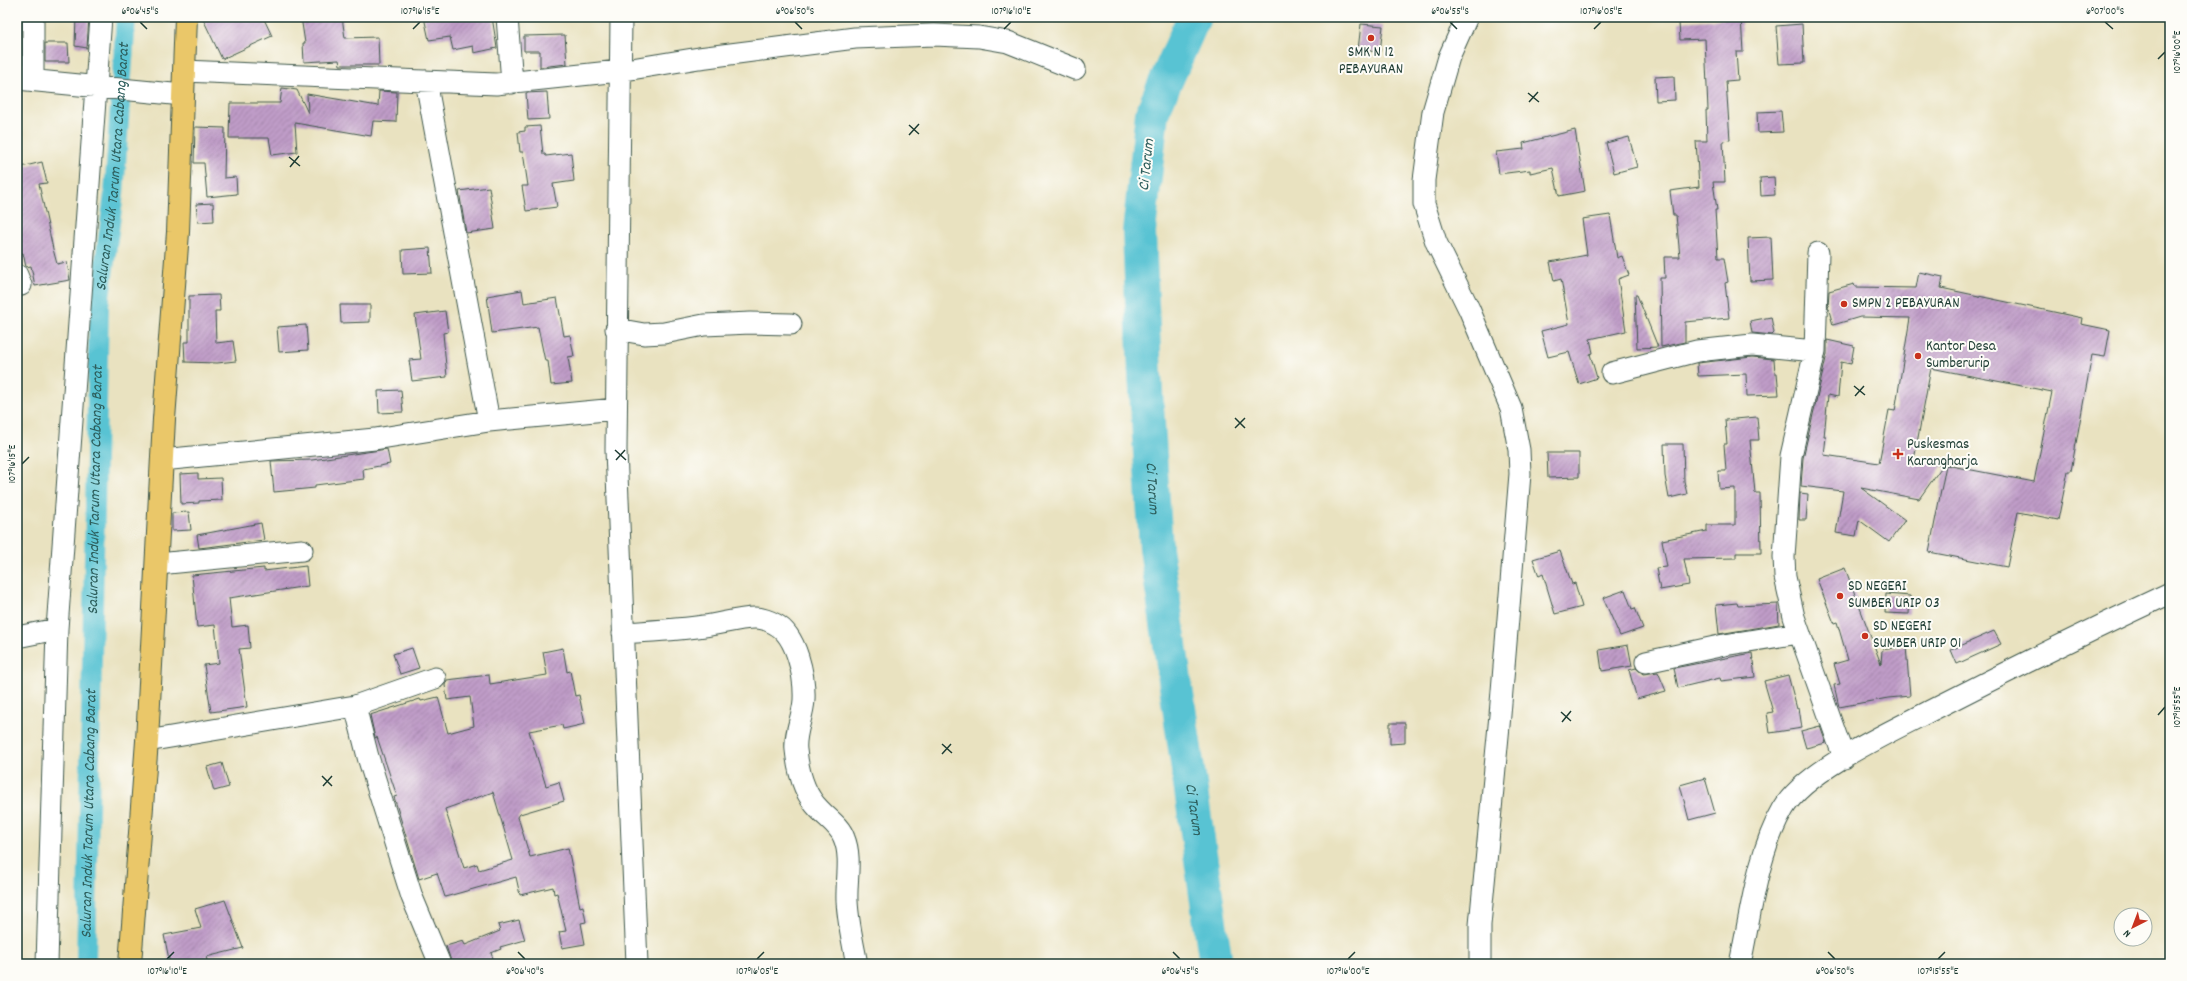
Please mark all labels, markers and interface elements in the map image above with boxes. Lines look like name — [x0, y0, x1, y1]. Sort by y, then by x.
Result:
text: 6°06'45"S — [121, 5, 159, 19]
text: 107°16'15"E — [401, 5, 440, 19]
text: 6°06'50"S — [776, 5, 814, 19]
text: 107°16'10"E — [991, 5, 1031, 19]
text: 6°06'55"S — [1431, 5, 1469, 19]
text: 107°16'05"E — [1580, 5, 1622, 19]
text: 6°07'00"S — [2086, 5, 2124, 19]
text: 107°16'00"E — [2171, 30, 2185, 73]
marker: SMK N 12 PEBAYURAN — [1366, 33, 1376, 43]
water label: Saluran Induk Tarum Utara Cabang Barat — [90, 40, 136, 292]
place label: SMK N 12 PEBAYURAN — [1339, 42, 1403, 81]
water label: Ci Tarum — [1133, 137, 1161, 192]
place label: SMPN 2 PEBAYURAN — [1852, 293, 1960, 315]
marker: SMPN 2 PEBAYURAN — [1839, 299, 1849, 309]
place label: Kantor Desa Sumberurip — [1926, 336, 1997, 375]
marker: Kantor Desa Sumberurip — [1913, 351, 1923, 361]
water label: Saluran Induk Tarum Utara Cabang Barat — [81, 363, 109, 615]
place label: Puskesmas Karangharja — [1907, 434, 1978, 473]
text: 107°16'15"E — [6, 444, 20, 483]
marker: Puskesmas Karangharja — [1892, 448, 1904, 460]
water label: Ci Tarum — [1139, 461, 1165, 516]
place label: SD NEGERI SUMBER URIP 03 — [1848, 576, 1940, 615]
marker: SD NEGERI SUMBER URIP 03 — [1835, 591, 1845, 601]
place label: SD NEGERI SUMBER URIP 01 — [1873, 616, 1961, 655]
marker: SD NEGERI SUMBER URIP 01 — [1860, 631, 1870, 641]
text: 107°15'55"E — [2171, 686, 2185, 727]
water label: Saluran Induk Tarum Utara Cabang Barat — [75, 687, 103, 939]
water label: Ci Tarum — [1179, 782, 1209, 838]
north arrow — [2113, 907, 2153, 947]
text: N — [2120, 925, 2135, 941]
text: 107°16'10"E — [147, 965, 187, 979]
text: 6°06'40"S — [506, 965, 544, 979]
text: 107°16'05"E — [736, 965, 778, 979]
text: 6°06'45"S — [1161, 965, 1199, 979]
text: 107°16'00"E — [1327, 965, 1370, 979]
text: 6°06'50"S — [1816, 965, 1854, 979]
text: 107°15'55"E — [1918, 965, 1959, 979]

